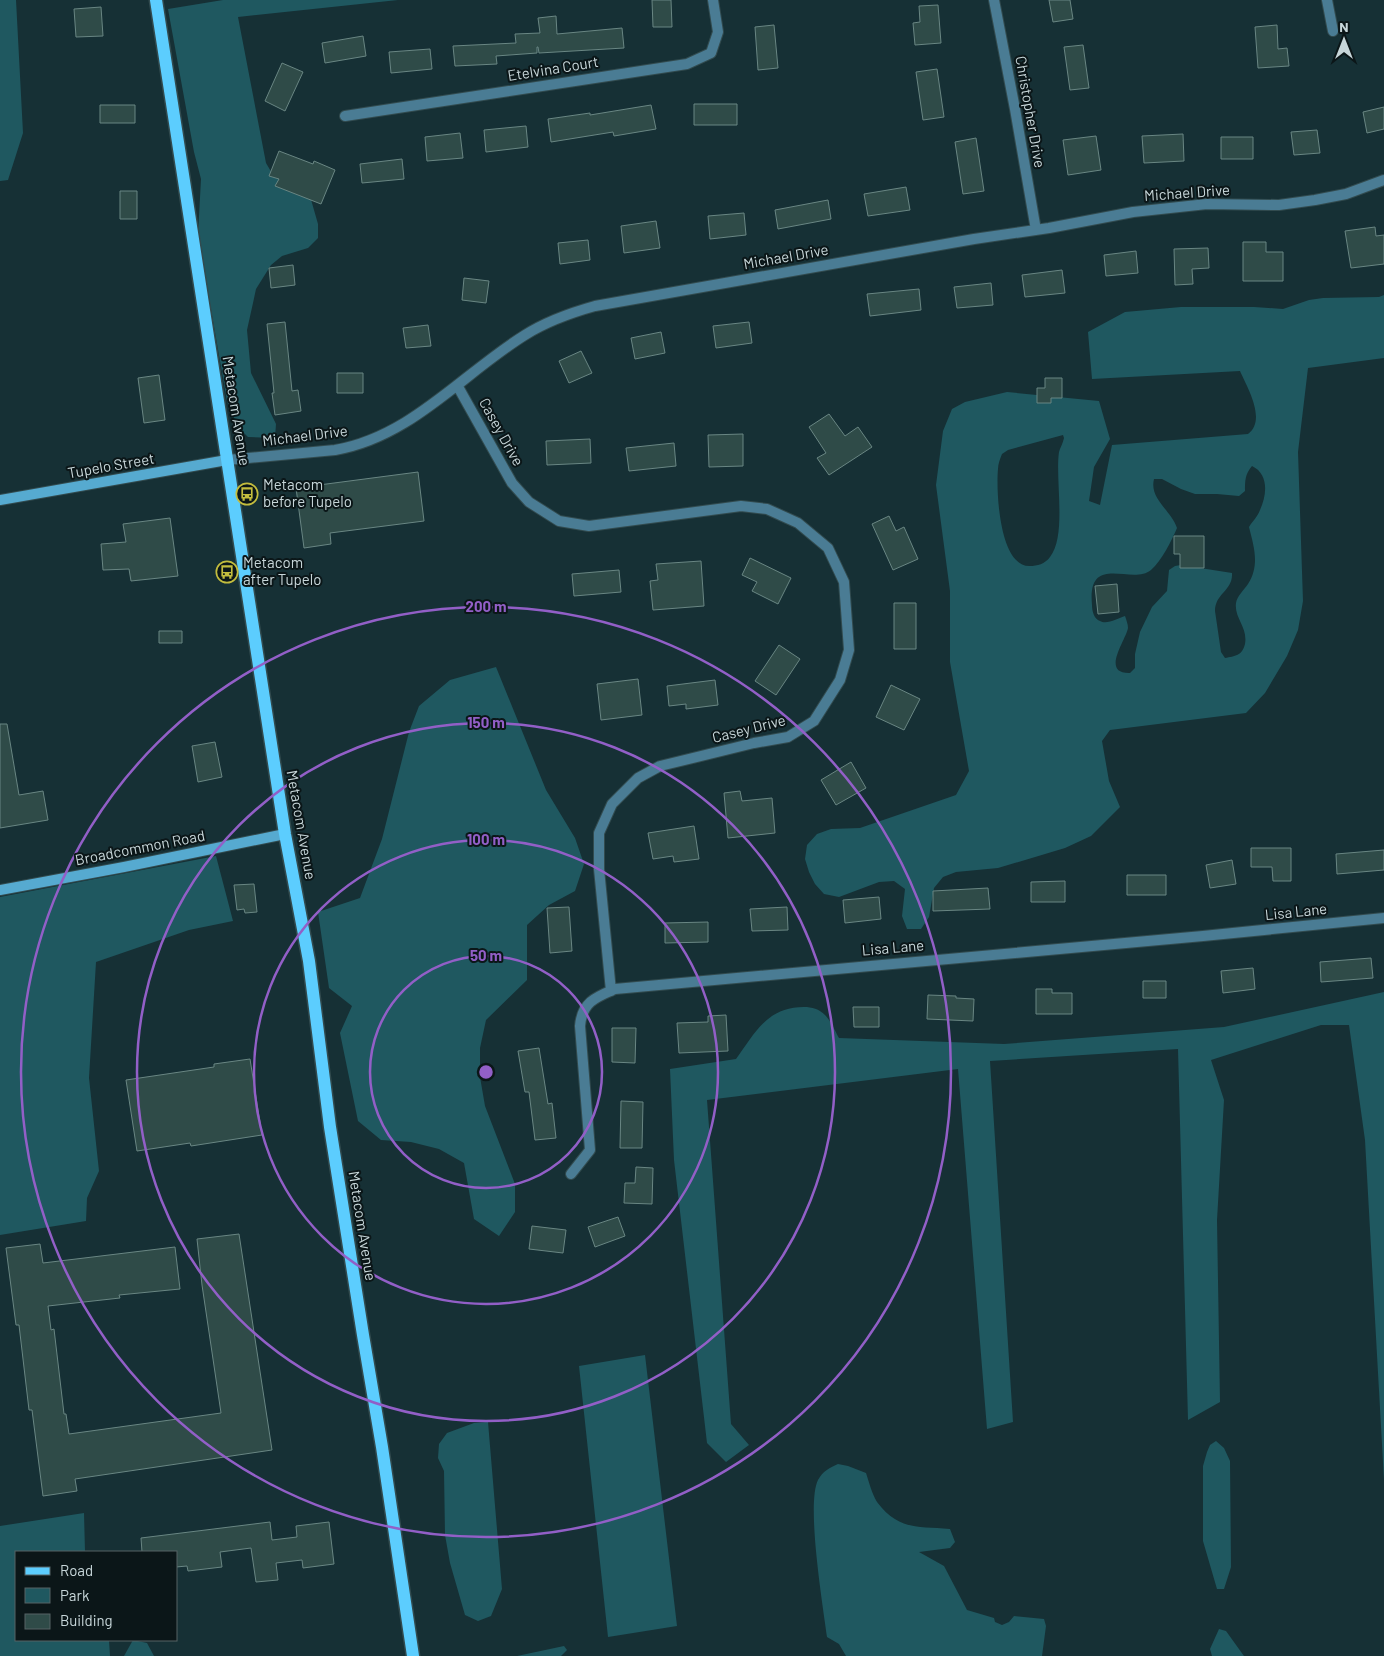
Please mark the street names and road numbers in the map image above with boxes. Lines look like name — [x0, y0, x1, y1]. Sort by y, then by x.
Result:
street label: Etelvina Court — [506, 52, 600, 84]
street label: Christopher Drive — [1012, 55, 1050, 169]
street label: Michael Drive — [1143, 180, 1230, 204]
street label: Michael Drive — [742, 240, 830, 272]
street label: Metacom Avenue — [219, 355, 255, 467]
street label: Casey Drive — [476, 394, 528, 469]
street label: Michael Drive — [261, 421, 349, 449]
street label: Tupelo Street — [66, 449, 156, 481]
street label: Casey Drive — [710, 710, 787, 746]
street label: Metacom Avenue — [284, 769, 320, 881]
street label: Broadcommon Road — [73, 826, 206, 868]
street label: Lisa Lane — [1264, 899, 1328, 923]
street label: Lisa Lane — [861, 935, 925, 959]
street label: Metacom Avenue — [345, 1170, 381, 1282]

